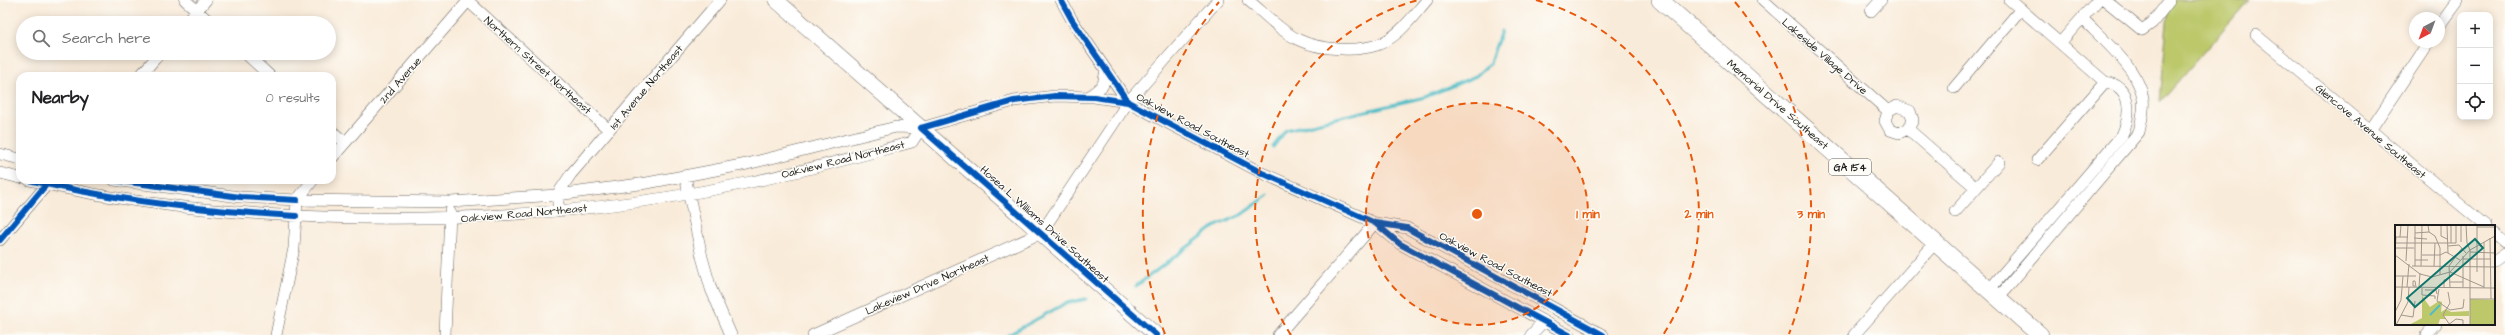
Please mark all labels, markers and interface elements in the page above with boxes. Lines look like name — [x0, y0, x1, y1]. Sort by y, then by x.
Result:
north arrow — [2409, 12, 2445, 48]
map controls — [2457, 12, 2493, 120]
button: + — [2457, 12, 2493, 48]
street label: Northern Street Northeast — [481, 13, 595, 118]
street label: Lakeside Village Drive — [1778, 15, 1871, 99]
search box — [16, 16, 336, 60]
icon: search — [30, 27, 52, 49]
text: Search here — [62, 28, 151, 49]
street label: 1st Avenue Northeast — [606, 41, 687, 133]
button: − — [2457, 48, 2493, 84]
street label: 2nd Avenue — [376, 54, 425, 107]
street label: Memorial Drive Southeast — [1724, 56, 1832, 153]
street label: Glencove Avenue Southeast — [2312, 81, 2430, 183]
button: locate — [2457, 84, 2493, 120]
text: Nearby — [32, 86, 89, 110]
text: 0 results — [265, 89, 320, 107]
street label: Oakview Road Southeast — [1134, 89, 1253, 162]
street label: Oakview Road Northeast — [780, 137, 907, 182]
road number: GA 154 — [1829, 159, 1871, 175]
street label: Hosea L Williams Drive Southeast — [977, 162, 1113, 287]
street label: Oakview Road Northeast — [460, 200, 588, 226]
text: 1 min — [1576, 206, 1600, 223]
text: 2 min — [1684, 206, 1713, 223]
text: 3 min — [1796, 206, 1825, 223]
centre of rings — [1470, 207, 1484, 221]
inset map — [2395, 225, 2495, 325]
street label: Oakview Road Southeast — [1437, 228, 1556, 301]
street label: Lakeview Drive Northeast — [863, 250, 992, 319]

